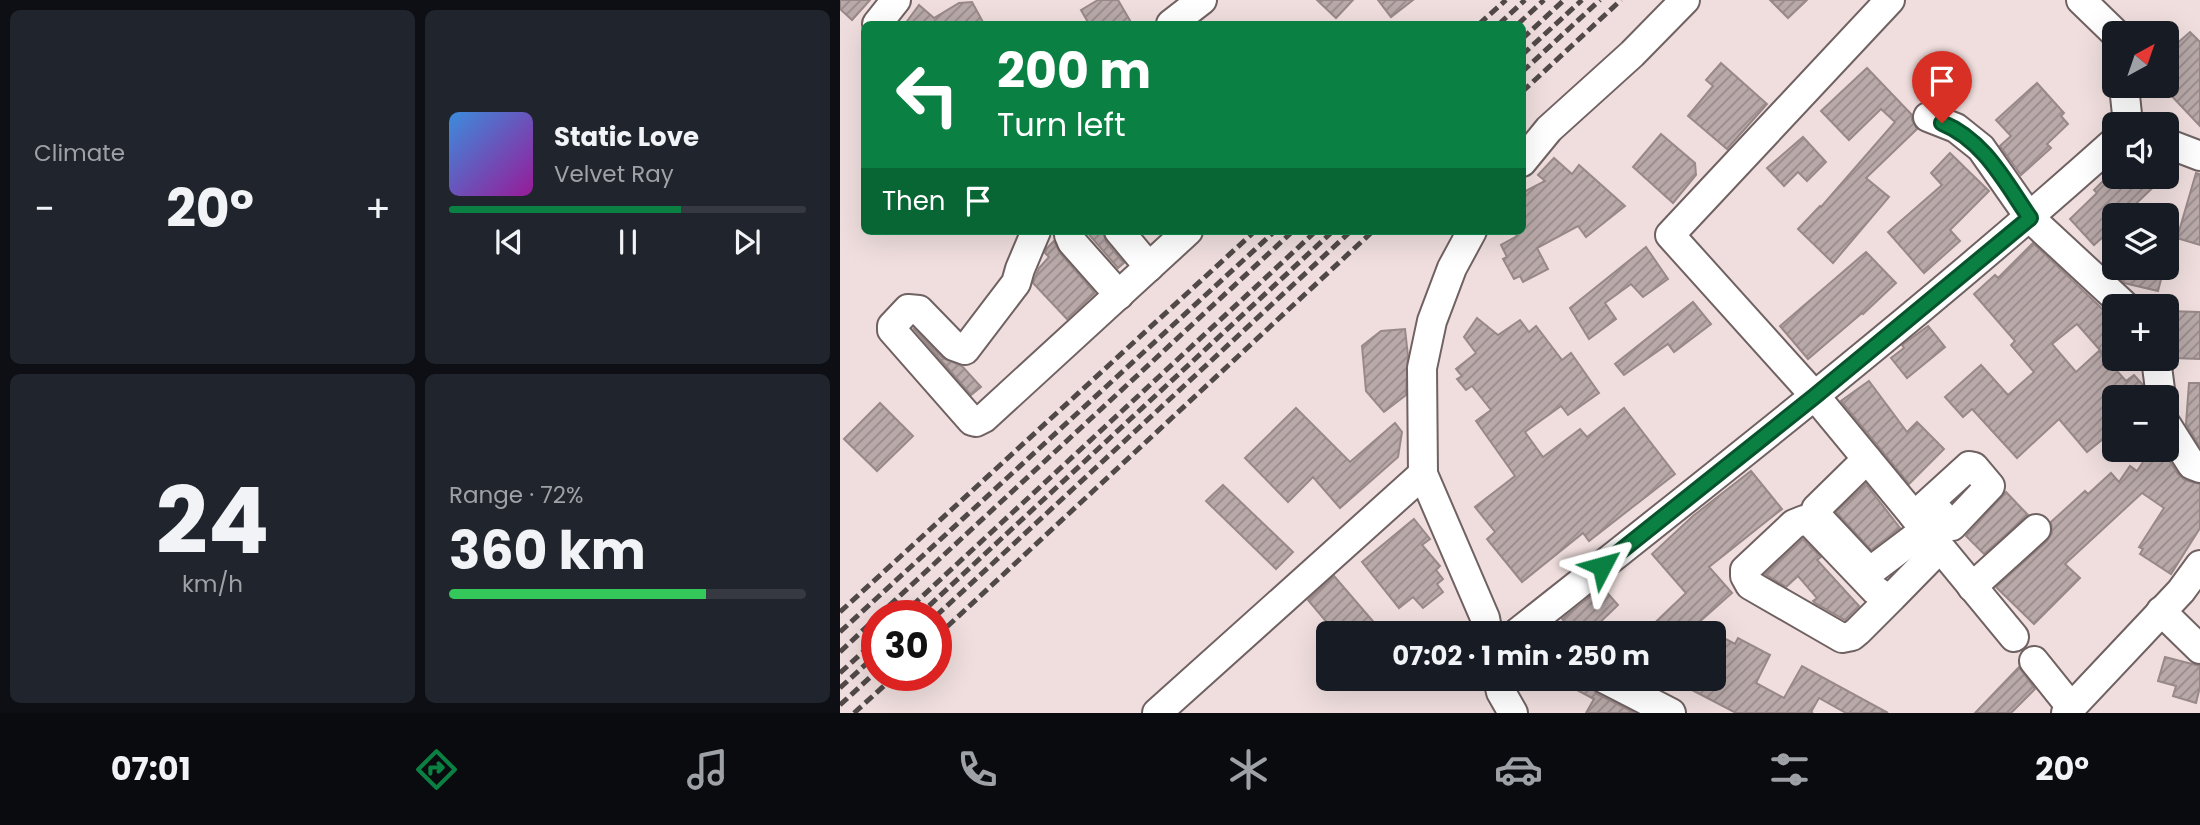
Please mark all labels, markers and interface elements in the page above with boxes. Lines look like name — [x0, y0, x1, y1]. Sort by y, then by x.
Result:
north arrow — [2102, 21, 2179, 98]
map controls — [2102, 21, 2179, 462]
text: 200 m — [997, 37, 1151, 105]
icon: left — [882, 49, 973, 140]
pin — [1912, 51, 1972, 123]
icon: arrive — [1923, 62, 1961, 100]
text: Turn left — [997, 102, 1126, 147]
button: sound — [2102, 112, 2179, 189]
text: Static Love — [554, 119, 699, 155]
text: Climate — [34, 137, 125, 169]
text: Velvet Ray — [554, 158, 674, 190]
text: 20° — [166, 172, 254, 245]
text: − — [34, 182, 55, 235]
text: + — [365, 182, 391, 235]
icon: arrive — [959, 182, 997, 220]
text: Then — [882, 183, 945, 219]
button: layers — [2102, 203, 2179, 280]
icon: previous — [490, 223, 528, 261]
icon: pause — [609, 223, 647, 261]
icon: next — [728, 223, 766, 261]
button: + — [2102, 294, 2179, 371]
button: − — [2102, 385, 2179, 462]
text: 24 — [156, 457, 269, 585]
text: Range · 72% — [449, 479, 583, 511]
text: 360 km — [449, 514, 646, 587]
position arrow — [1565, 529, 1639, 603]
text: km/h — [182, 568, 243, 600]
speed limit sign: 30 — [861, 600, 952, 691]
text: 07:02 · 1 min · 250 m — [1392, 638, 1650, 674]
icon: directions — [412, 745, 461, 794]
icon: music — [683, 745, 732, 794]
icon: phone — [953, 745, 1002, 794]
icon: climate — [1224, 745, 1273, 794]
icon: car — [1494, 745, 1543, 794]
icon: filters — [1765, 745, 1814, 794]
text: 07:01 — [111, 746, 191, 791]
text: 20° — [2035, 746, 2089, 791]

